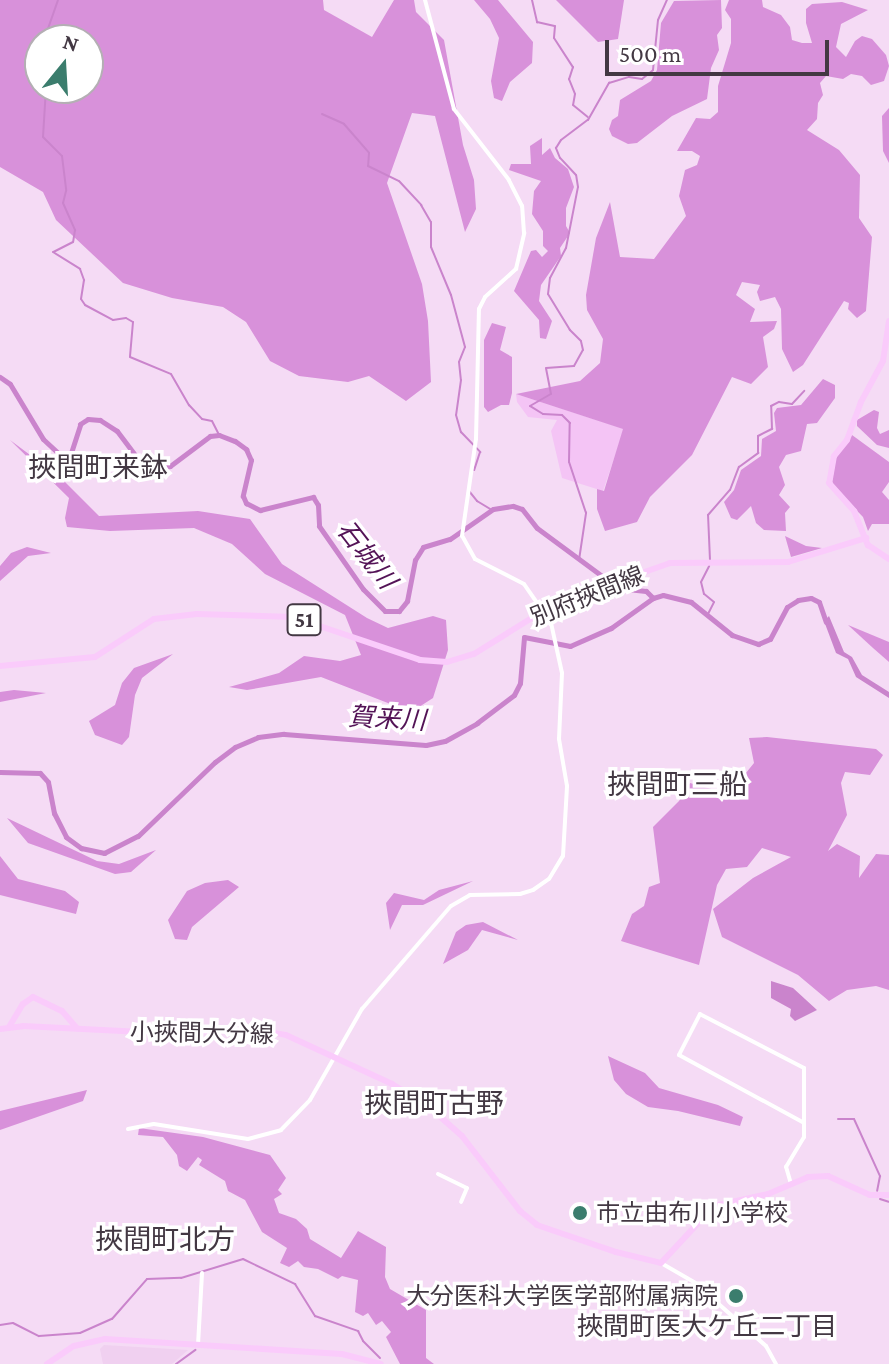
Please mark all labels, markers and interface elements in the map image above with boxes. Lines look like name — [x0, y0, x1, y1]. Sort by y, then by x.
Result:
north arrow — [24, 24, 104, 104]
scale bar — [609, 24, 833, 74]
text: N — [60, 28, 82, 57]
text: 500 m — [619, 40, 681, 67]
district label: 挾間町来鉢 — [28, 451, 168, 485]
water label: 石城川 — [330, 515, 402, 595]
street label: 別府挾間線 — [526, 560, 648, 632]
road number: 51 — [286, 602, 322, 638]
water label: 賀来川 — [347, 701, 427, 737]
district label: 挾間町三船 — [607, 768, 747, 802]
street label: 小挾間大分線 — [130, 1017, 274, 1049]
district label: 挾間町古野 — [364, 1087, 504, 1121]
place label: 市立由布川小学校 — [596, 1199, 788, 1227]
marker: 市立由布川小学校 — [571, 1204, 589, 1222]
district label: 挾間町北方 — [95, 1223, 235, 1257]
place label: 大分医科大学医学部附属病院 — [406, 1282, 718, 1310]
marker: 大分医科大学医学部附属病院 — [725, 1285, 747, 1307]
district label: 挾間町医大ケ丘二丁目 — [577, 1311, 837, 1343]

